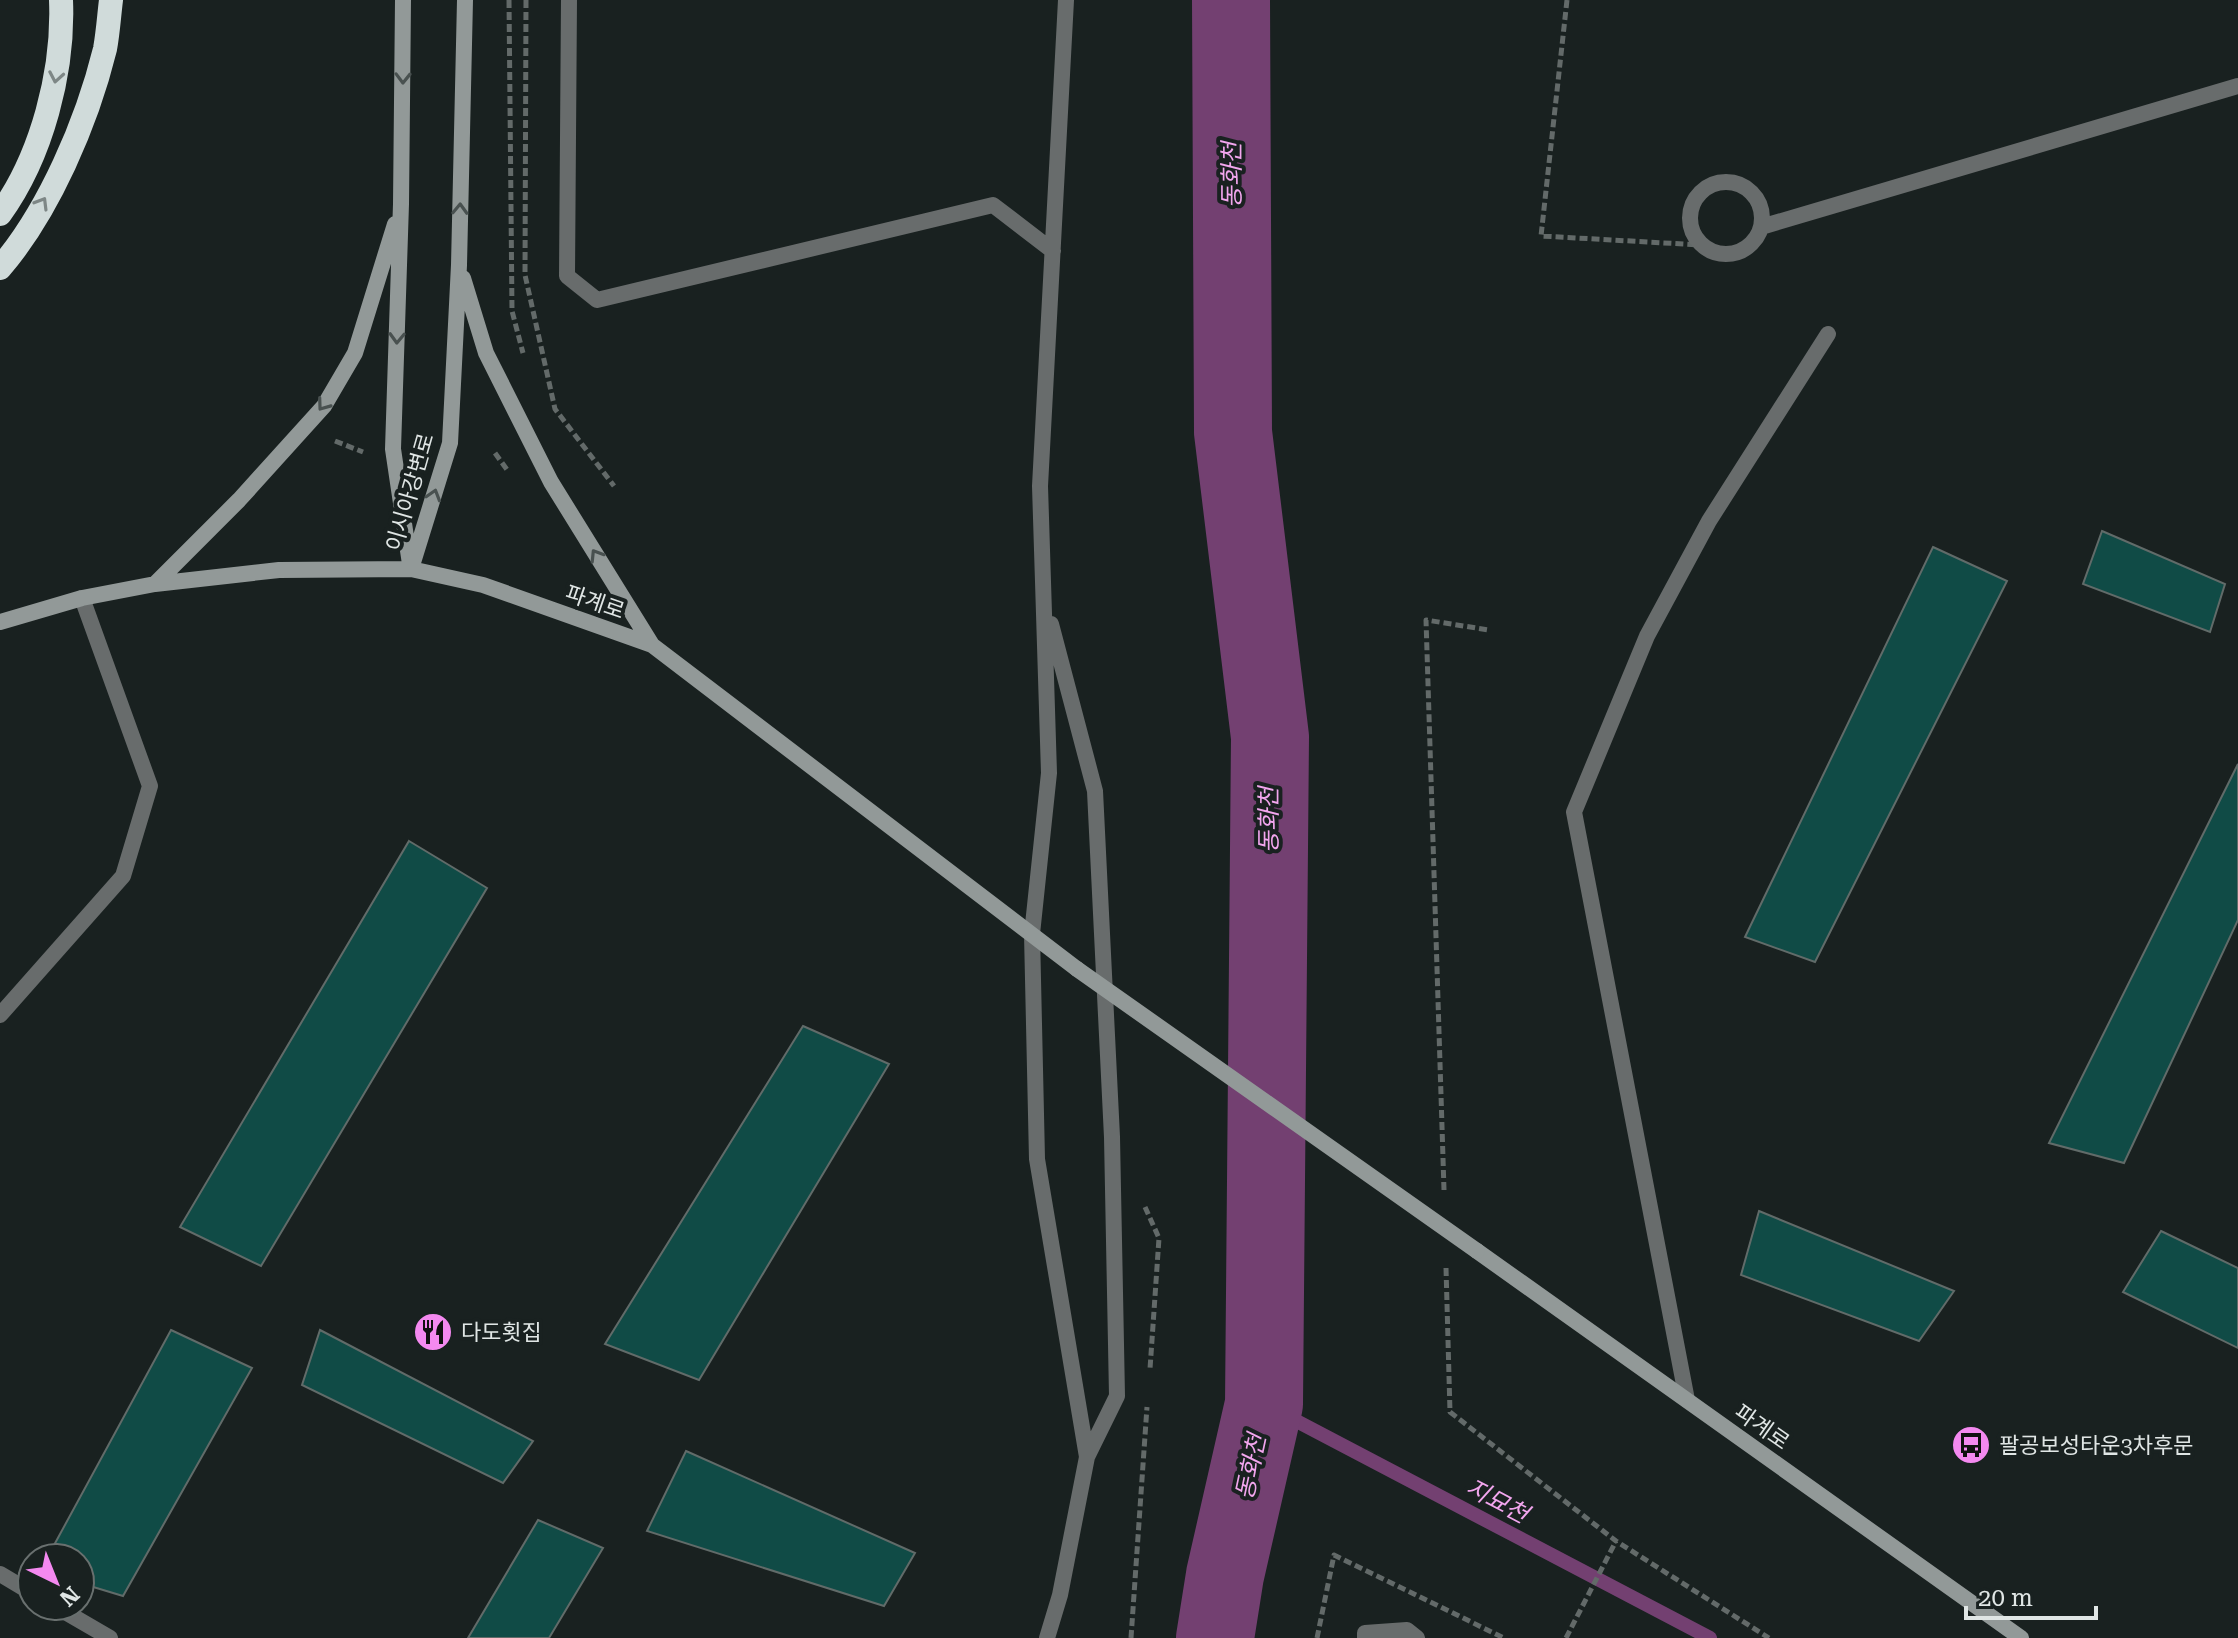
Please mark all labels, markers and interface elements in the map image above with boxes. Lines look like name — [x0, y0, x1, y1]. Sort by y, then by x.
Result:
one-way arrow — [48, 71, 65, 84]
one-way arrow — [394, 72, 411, 85]
water label: 동화천 — [1218, 139, 1246, 208]
one-way arrow — [33, 197, 48, 212]
one-way arrow — [452, 202, 469, 215]
one-way arrow — [388, 332, 405, 345]
one-way arrow — [318, 396, 333, 411]
street label: 이시아강변로 — [381, 430, 439, 554]
one-way arrow — [425, 488, 441, 502]
one-way arrow — [591, 549, 606, 563]
street label: 파계로 — [562, 580, 628, 624]
water label: 동화천 — [1255, 784, 1283, 853]
restaurant icon: 다도횟집 — [412, 1311, 454, 1353]
place label: 다도횟집 — [461, 1320, 542, 1345]
street label: 파계로 — [1730, 1399, 1794, 1455]
bus stop icon: 팔공보성타운3차후문 — [1950, 1424, 1992, 1466]
water label: 동화천 — [1230, 1429, 1272, 1502]
place label: 팔공보성타운3차후문 — [1999, 1433, 2193, 1458]
water label: 지묘천 — [1461, 1473, 1535, 1530]
north arrow — [16, 1542, 96, 1622]
scale bar — [1966, 1570, 2096, 1620]
text: N — [55, 1581, 84, 1611]
text: 20 m — [1978, 1584, 2033, 1612]

